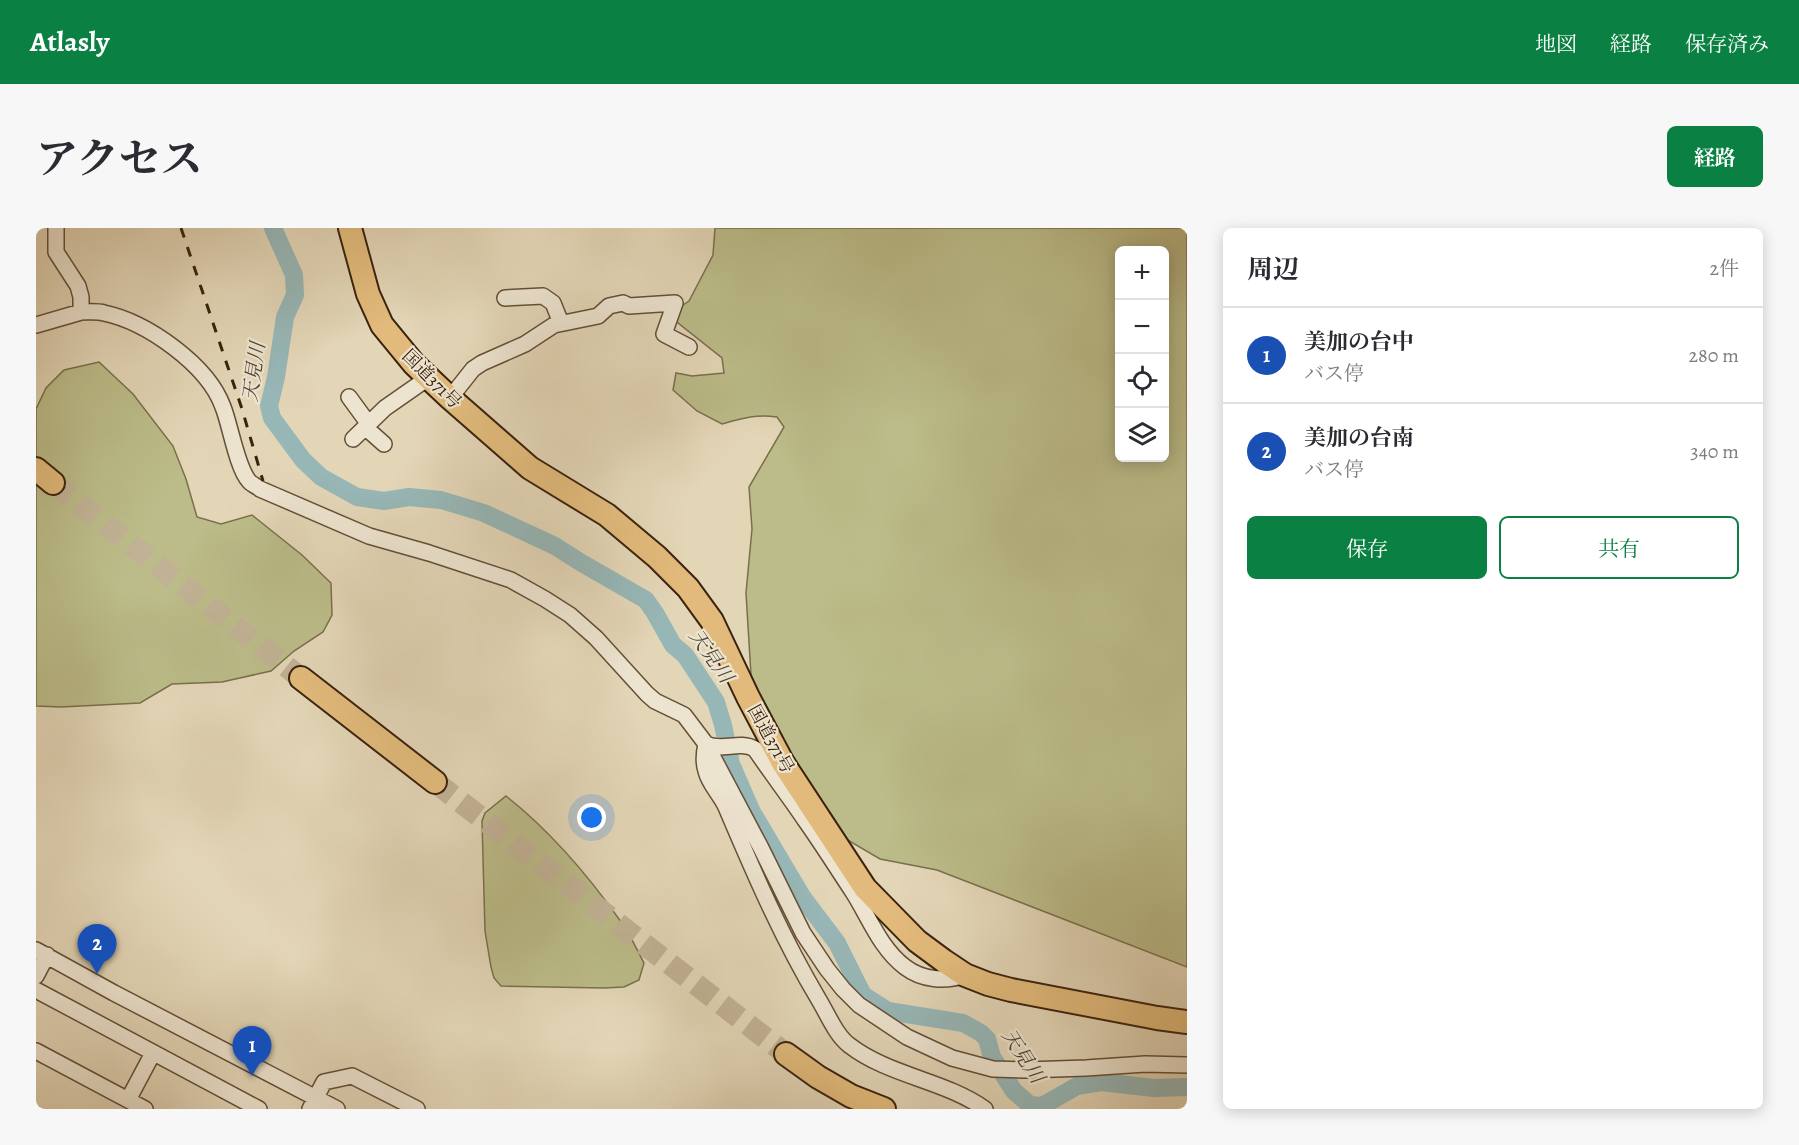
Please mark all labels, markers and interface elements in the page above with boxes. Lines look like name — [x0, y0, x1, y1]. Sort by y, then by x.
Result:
text: Atlasly — [30, 23, 109, 61]
text: 地図 — [1535, 30, 1577, 58]
text: 経路 — [1610, 30, 1652, 58]
text: 保存済み — [1685, 30, 1769, 58]
button: 経路 — [1667, 126, 1763, 187]
text: アクセス — [36, 130, 203, 187]
map controls — [1115, 246, 1169, 462]
button: + — [1115, 246, 1169, 300]
text: 周辺 — [1247, 252, 1299, 287]
text: 2件 — [1710, 255, 1739, 282]
button: − — [1115, 300, 1169, 354]
text: 美加の台中 — [1304, 327, 1414, 357]
water label: 天見川 — [236, 338, 272, 404]
text: 1 — [1263, 342, 1270, 369]
text: 280 m — [1689, 342, 1739, 369]
street label: 国道371号 — [397, 344, 467, 414]
button: locate — [1115, 354, 1169, 408]
text: バス停 — [1304, 360, 1364, 387]
button: layers — [1115, 408, 1169, 462]
text: 美加の台南 — [1304, 423, 1414, 453]
text: 2 — [1262, 438, 1271, 465]
text: 340 m — [1690, 438, 1739, 465]
text: バス停 — [1304, 456, 1364, 483]
button: 保存 — [1247, 516, 1487, 579]
button: 共有 — [1499, 516, 1739, 579]
water label: 天見川 — [683, 624, 740, 690]
street label: 国道371号 — [742, 700, 800, 778]
your location — [577, 803, 606, 832]
pin: 2 — [78, 924, 116, 974]
water label: 天見川 — [995, 1023, 1052, 1090]
pin: 1 — [232, 1026, 272, 1076]

